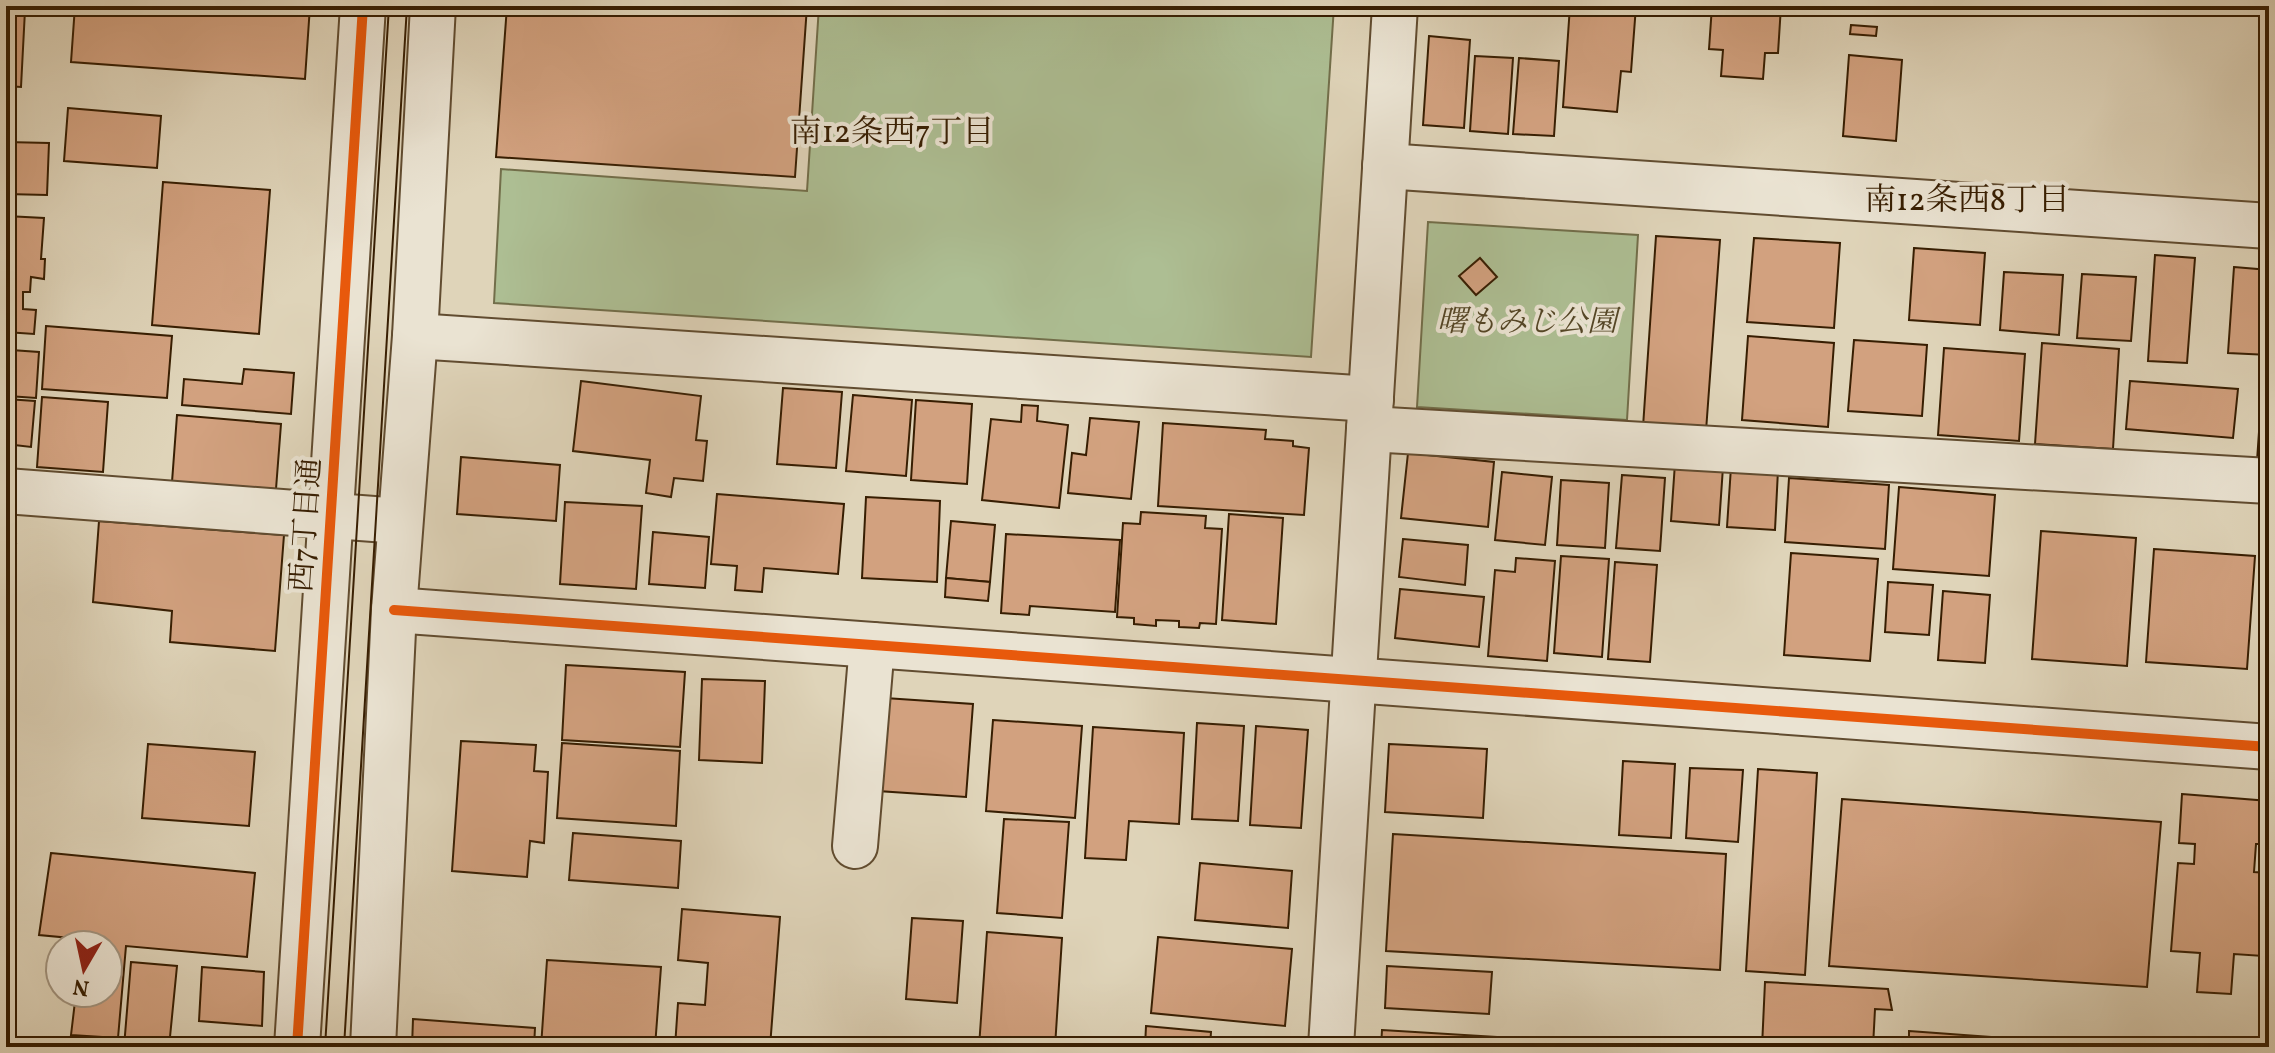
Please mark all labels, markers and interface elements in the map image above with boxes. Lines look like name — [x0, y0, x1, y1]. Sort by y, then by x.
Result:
district label: 南12条西7丁目 — [789, 112, 995, 156]
district label: 南12条西8丁目 — [1864, 180, 2070, 224]
park label: 曙もみじ公園 — [1437, 302, 1622, 344]
street label: 西7丁目通 — [281, 457, 333, 594]
north arrow — [44, 929, 124, 1009]
text: N — [71, 970, 92, 1003]

